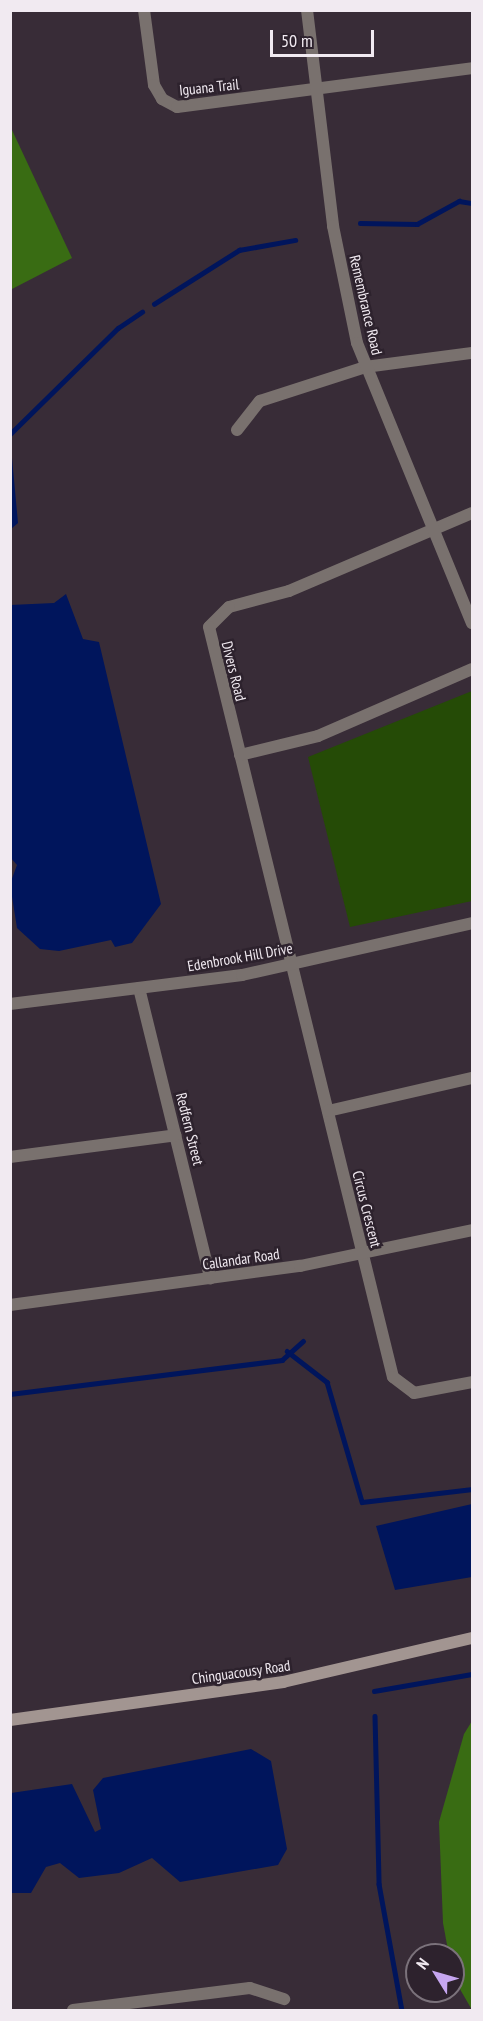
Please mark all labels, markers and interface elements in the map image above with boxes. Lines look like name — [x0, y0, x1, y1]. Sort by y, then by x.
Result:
scale bar — [273, 18, 376, 56]
text: 50 m — [281, 29, 313, 52]
street label: Iguana Trail — [178, 75, 240, 99]
street label: Remembrance Road — [346, 253, 386, 357]
street label: Divers Road — [218, 639, 250, 703]
street label: Edenbrook Hill Drive — [186, 939, 294, 975]
street label: Redfern Street — [172, 1091, 208, 1167]
street label: Circus Crescent — [349, 1169, 385, 1249]
street label: Callandar Road — [201, 1245, 281, 1273]
street label: Chinguacousy Road — [190, 1656, 292, 1688]
north arrow — [405, 1943, 465, 2003]
text: N — [412, 1954, 433, 1973]

